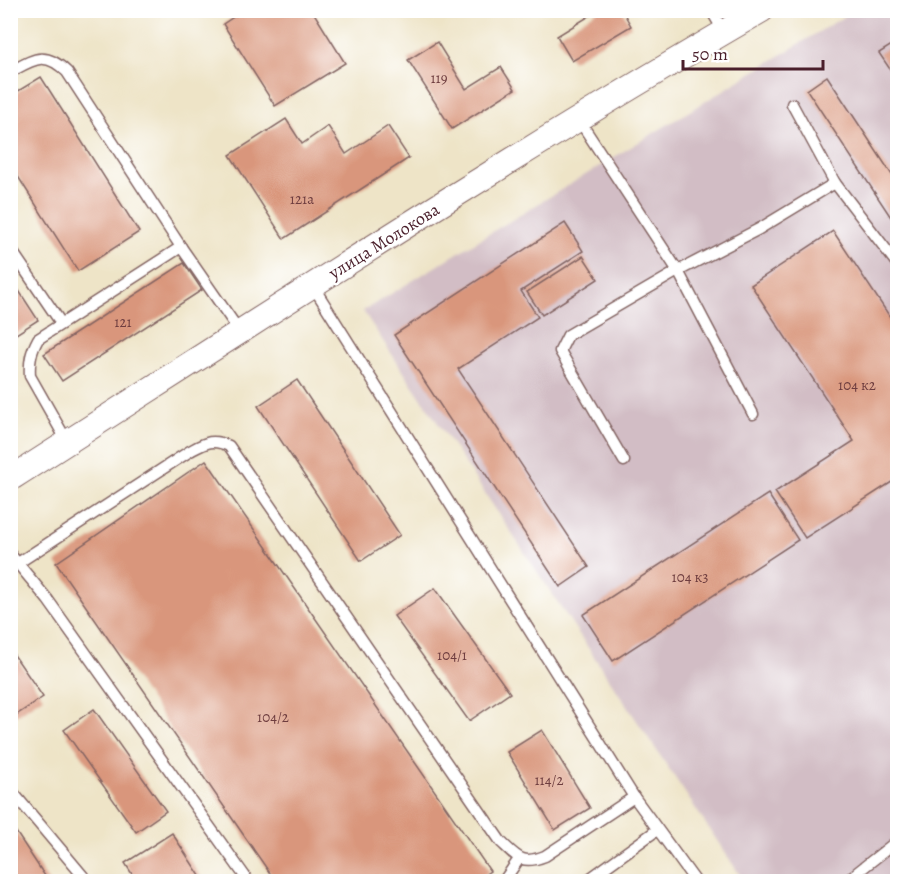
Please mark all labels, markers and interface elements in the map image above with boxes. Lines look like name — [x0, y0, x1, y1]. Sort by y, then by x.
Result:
scale bar — [683, 33, 822, 71]
text: 50 m — [692, 42, 728, 66]
house number: 119 — [430, 68, 448, 88]
house number: 121а — [290, 189, 314, 209]
street label: улица Молокова — [323, 197, 445, 285]
house number: 121 — [114, 312, 132, 332]
house number: 104 к2 — [838, 375, 876, 395]
house number: 104 к3 — [672, 567, 708, 587]
house number: 104/1 — [437, 645, 467, 665]
house number: 104/2 — [257, 707, 289, 727]
house number: 114/2 — [534, 770, 564, 790]

